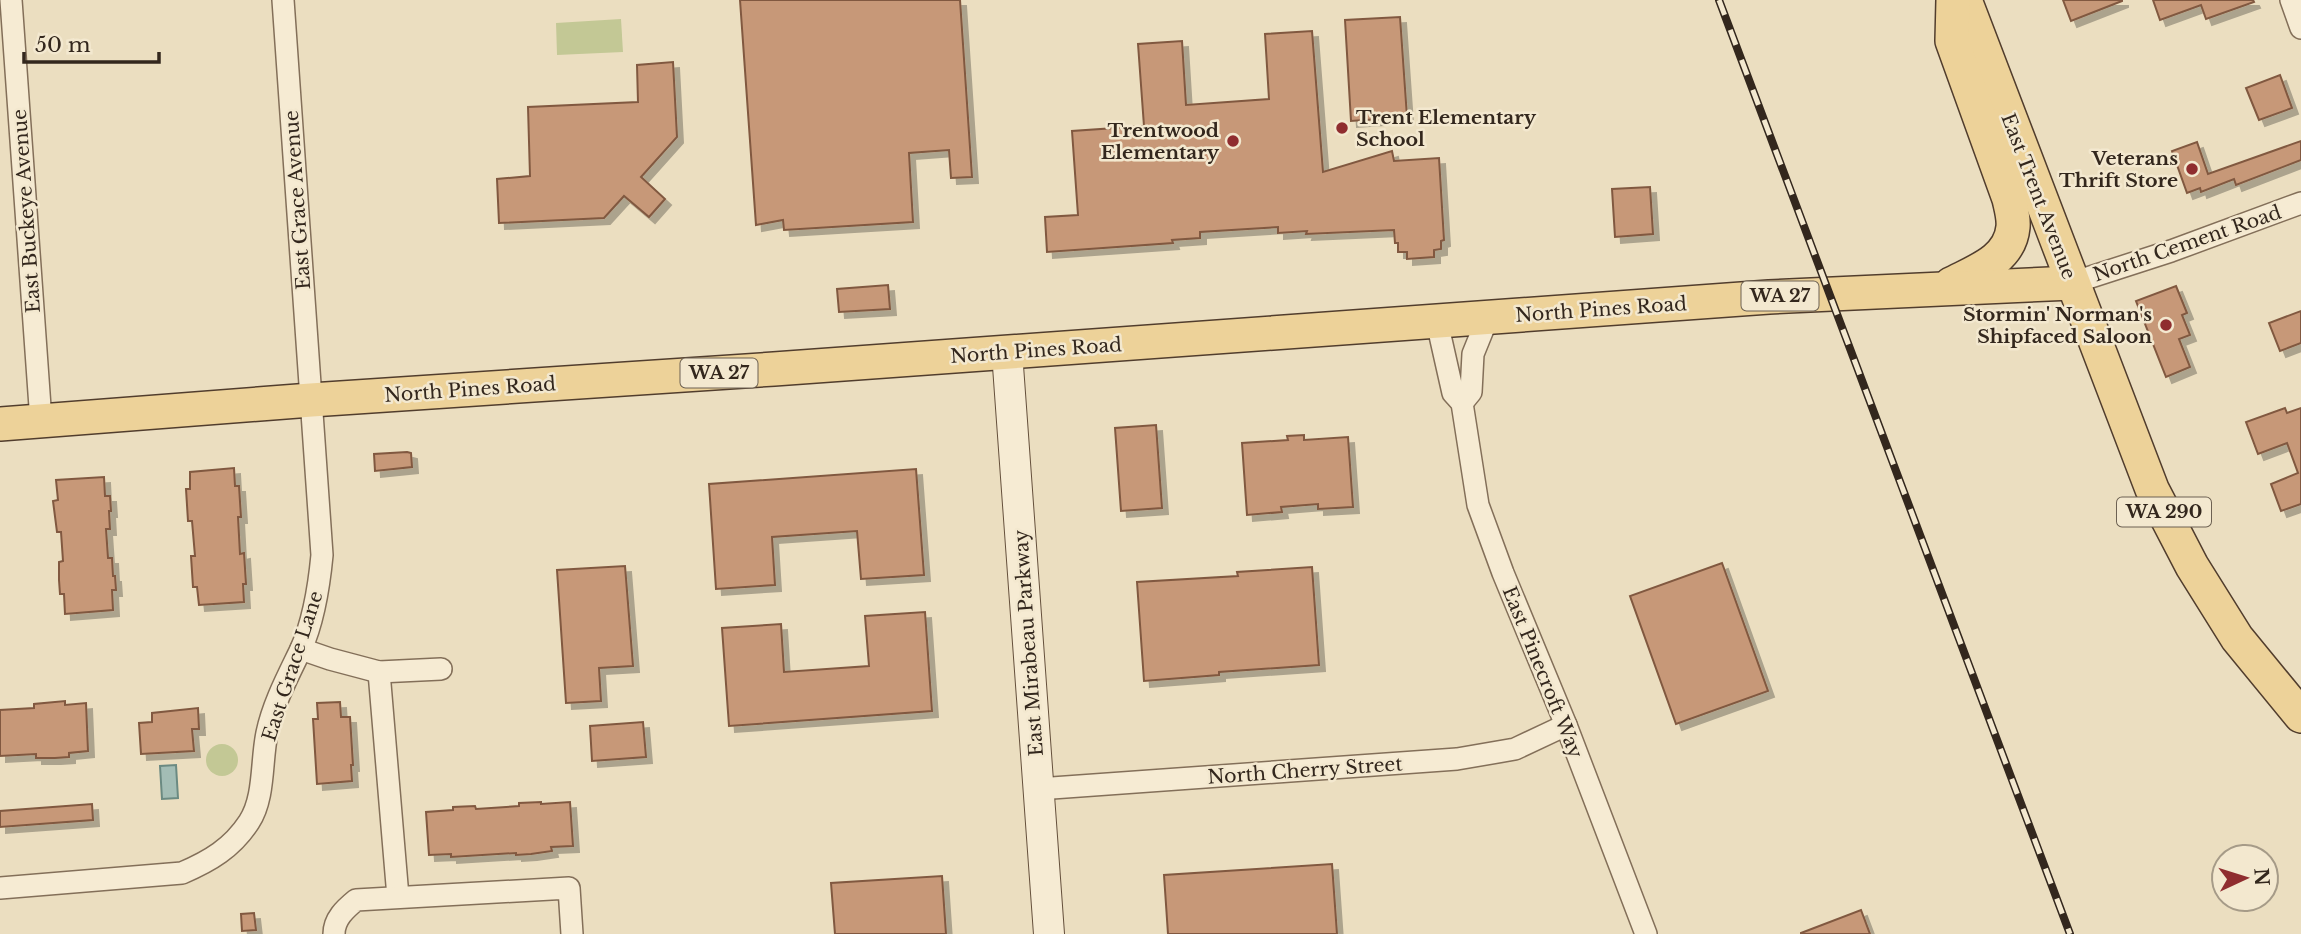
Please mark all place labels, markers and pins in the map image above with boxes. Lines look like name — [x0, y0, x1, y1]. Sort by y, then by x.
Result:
place label: Trent Elementary School — [1356, 106, 1537, 151]
place label: Trentwood Elementary — [1101, 119, 1220, 164]
marker: Trent Elementary School — [1334, 120, 1350, 136]
marker: Trentwood Elementary — [1225, 133, 1241, 149]
place label: Veterans Thrift Store — [2059, 147, 2178, 192]
marker: Veterans Thrift Store — [2184, 161, 2200, 177]
place label: Stormin' Norman's Shipfaced Saloon — [1963, 303, 2152, 348]
marker: Stormin' Norman's Shipfaced Saloon — [2158, 317, 2174, 333]

